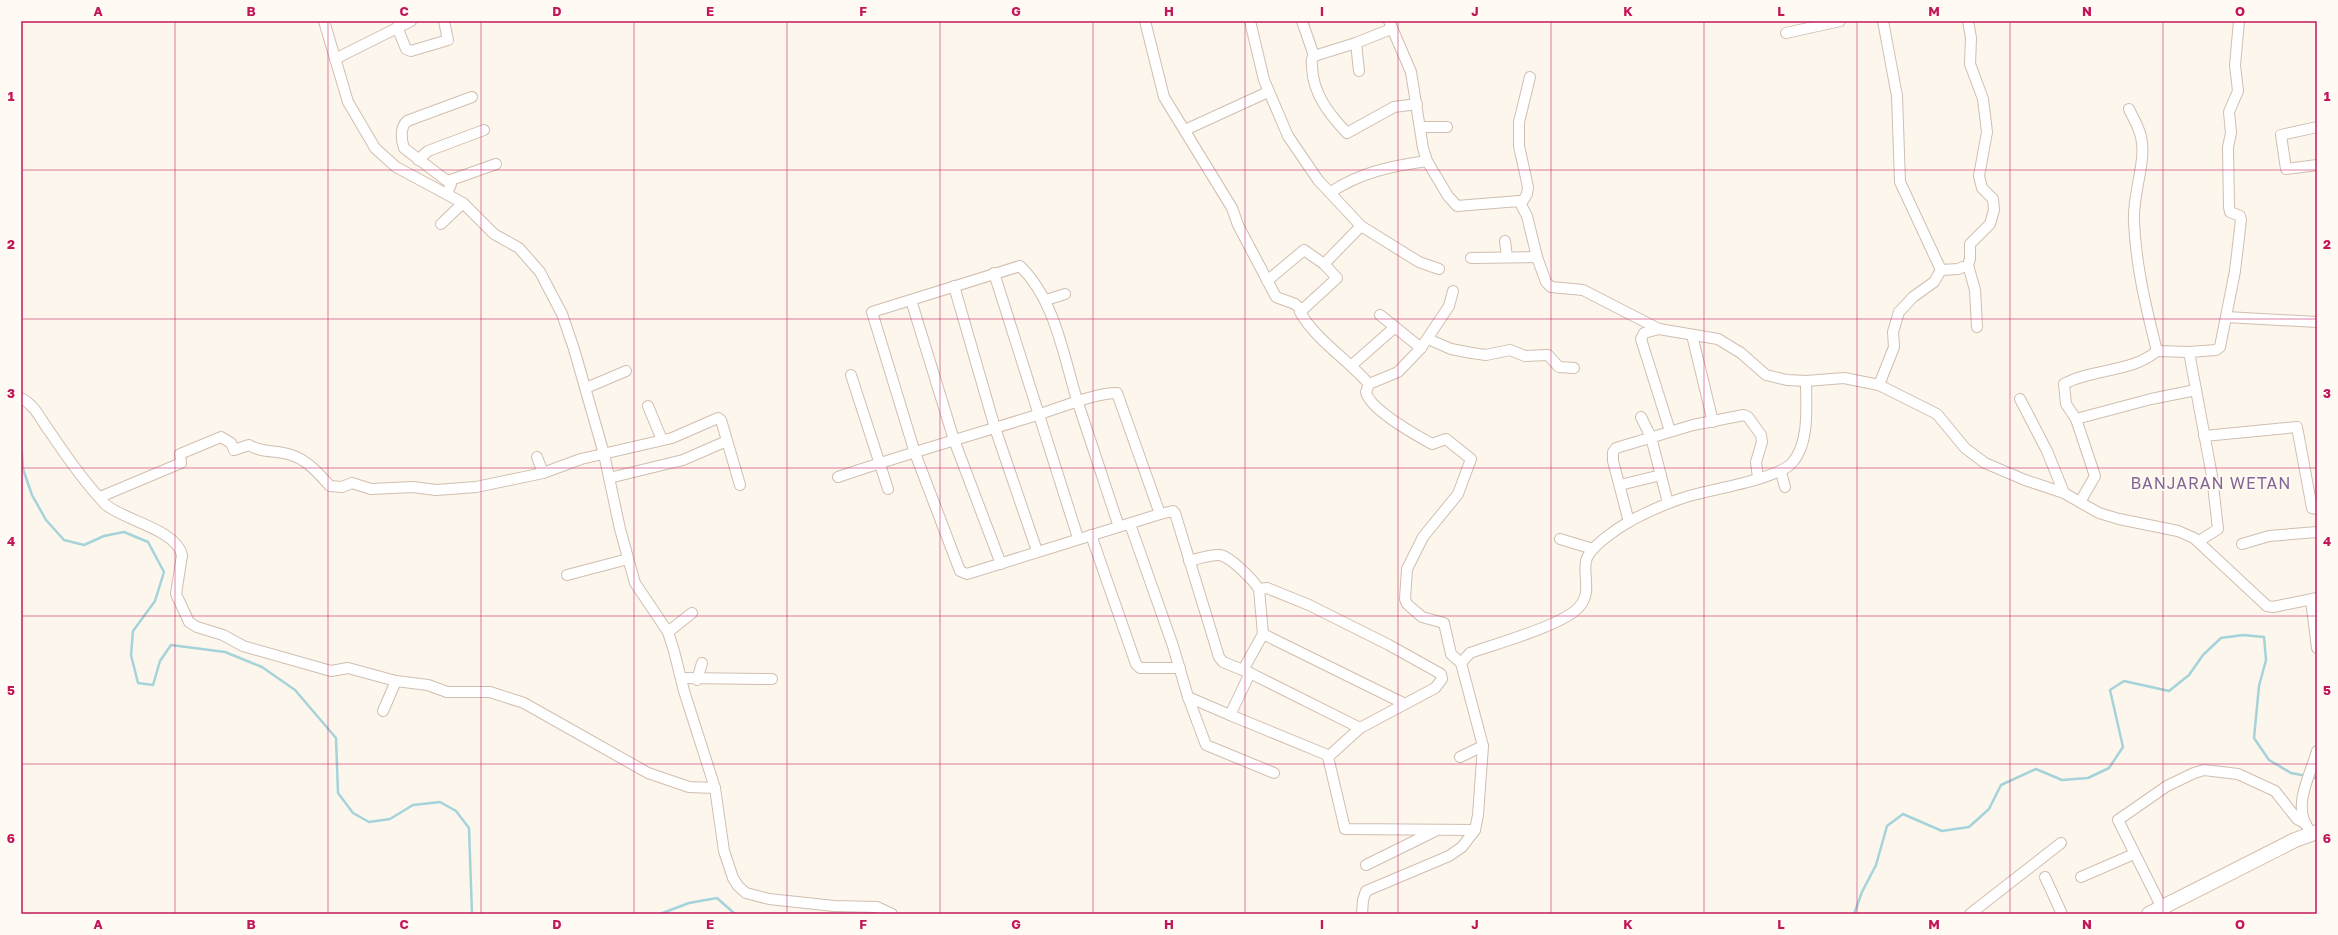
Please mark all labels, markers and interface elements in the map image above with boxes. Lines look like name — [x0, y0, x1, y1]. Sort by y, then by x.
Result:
text: A — [93, 3, 103, 19]
text: B — [246, 3, 256, 19]
text: C — [399, 3, 409, 19]
text: D — [552, 3, 562, 19]
text: E — [706, 3, 714, 19]
text: F — [859, 3, 867, 19]
text: G — [1011, 3, 1021, 19]
text: H — [1164, 3, 1174, 19]
text: I — [1320, 3, 1324, 19]
text: J — [1471, 3, 1479, 19]
text: K — [1623, 3, 1633, 19]
text: L — [1777, 3, 1785, 19]
text: M — [1928, 3, 1940, 19]
text: N — [2082, 3, 2092, 19]
text: O — [2235, 3, 2245, 19]
text: 1 — [8, 88, 15, 104]
text: 1 — [2324, 88, 2331, 104]
text: 2 — [7, 236, 15, 252]
text: 2 — [2323, 236, 2331, 252]
text: 3 — [7, 385, 15, 401]
text: 3 — [2323, 385, 2331, 401]
district label: BANJARAN WETAN — [2131, 473, 2291, 493]
text: 4 — [7, 533, 15, 549]
text: 4 — [2323, 533, 2331, 549]
text: 5 — [7, 682, 15, 698]
text: 5 — [2323, 682, 2331, 698]
text: 6 — [7, 830, 15, 846]
text: 6 — [2323, 830, 2331, 846]
text: A — [93, 916, 103, 932]
text: B — [246, 916, 256, 932]
text: C — [399, 916, 409, 932]
text: D — [552, 916, 562, 932]
text: E — [706, 916, 714, 932]
text: F — [859, 916, 867, 932]
text: G — [1011, 916, 1021, 932]
text: H — [1164, 916, 1174, 932]
text: I — [1320, 916, 1324, 932]
text: J — [1471, 916, 1479, 932]
text: K — [1623, 916, 1633, 932]
text: L — [1777, 916, 1785, 932]
text: M — [1928, 916, 1940, 932]
text: N — [2082, 916, 2092, 932]
text: O — [2235, 916, 2245, 932]

